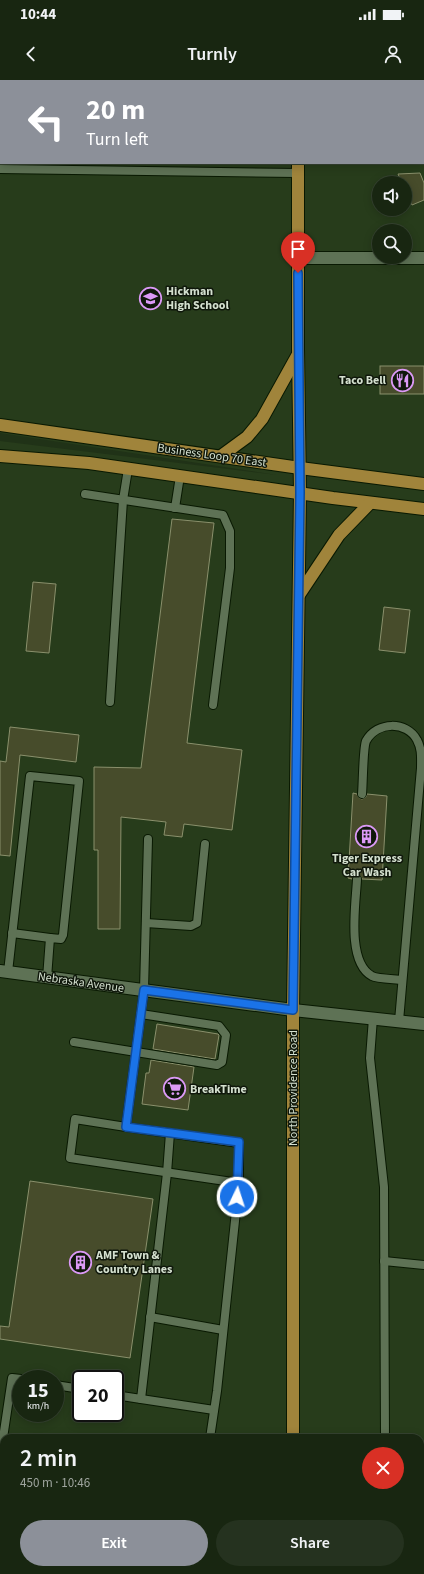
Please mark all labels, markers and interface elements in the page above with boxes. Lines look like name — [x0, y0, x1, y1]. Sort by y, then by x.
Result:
text: 10:44 — [20, 4, 56, 25]
text: Turnly — [187, 42, 237, 67]
icon: back — [20, 43, 42, 65]
icon: person — [382, 43, 404, 65]
text: 20 m — [86, 90, 145, 130]
icon: left — [20, 96, 72, 148]
text: Turn left — [86, 127, 148, 152]
map controls — [372, 176, 412, 264]
button: sound — [372, 176, 412, 216]
button: search — [372, 224, 412, 264]
pin — [281, 232, 315, 273]
icon: arrive — [287, 238, 309, 260]
place label: Hickman High School — [166, 283, 230, 314]
school or university icon: Hickman High School — [137, 285, 163, 311]
restaurant icon: Taco Bell — [389, 367, 415, 393]
place label: Taco Bell — [339, 372, 387, 389]
street label: Business Loop 70 East — [156, 439, 268, 472]
building icon: Tiger Express Car Wash — [354, 824, 380, 850]
place label: Tiger Express Car Wash — [332, 850, 402, 881]
street label: Nebraska Avenue — [37, 968, 125, 997]
street label: North Providence Road — [285, 1030, 302, 1146]
supermarket icon: BreakTime — [161, 1076, 187, 1102]
place label: BreakTime — [190, 1081, 247, 1098]
position arrow — [216, 1176, 258, 1218]
place label: AMF Town & Country Lanes — [95, 1247, 172, 1278]
building icon: AMF Town & Country Lanes — [68, 1249, 94, 1275]
speed limit sign: 20 — [72, 1370, 124, 1422]
text: 15 — [27, 1377, 49, 1405]
text: km/h — [27, 1399, 49, 1413]
text: 2 min — [20, 1441, 77, 1476]
button: close — [362, 1447, 404, 1489]
text: 450 m · 10:46 — [20, 1474, 90, 1492]
button: Exit — [20, 1520, 208, 1566]
button: Share — [216, 1520, 404, 1566]

